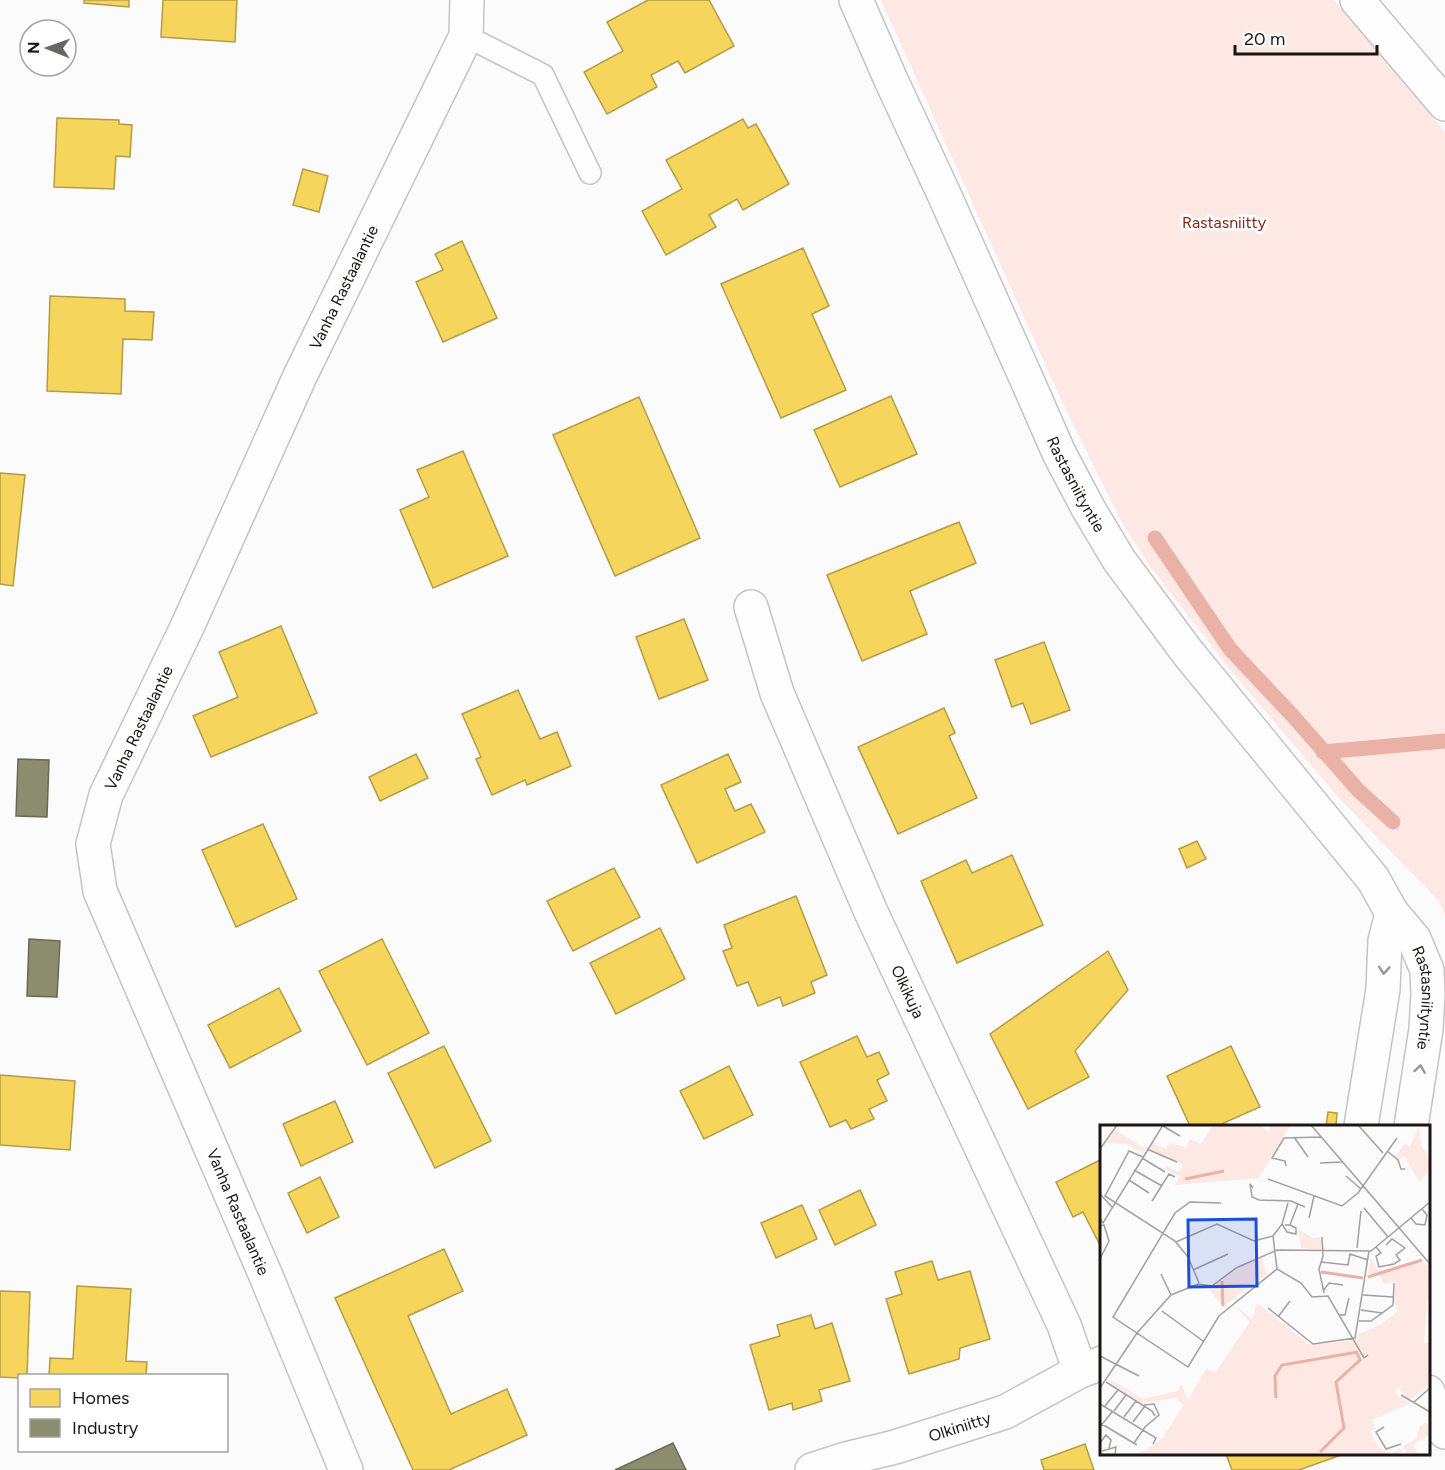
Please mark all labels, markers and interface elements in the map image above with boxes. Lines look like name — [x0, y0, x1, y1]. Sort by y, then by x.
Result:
north arrow — [18, 18, 78, 78]
scale bar — [1235, 18, 1378, 56]
text: 20 m — [1244, 28, 1285, 50]
text: N — [24, 41, 43, 54]
park label: Rastasniitty — [1182, 213, 1267, 232]
street label: Vanha Rastaalantie — [305, 222, 382, 352]
street label: Rastasniityntie — [1043, 433, 1110, 536]
street label: Vanha Rastaalantie — [100, 662, 177, 793]
street label: Rastasniityntie — [1408, 943, 1438, 1052]
street label: Olkikuja — [888, 962, 929, 1021]
one-way arrow — [1378, 966, 1391, 975]
one-way arrow — [1413, 1064, 1425, 1073]
inset map — [1100, 1125, 1430, 1455]
street label: Vanha Rastaalantie — [203, 1146, 273, 1278]
legend — [18, 1374, 228, 1452]
text: Homes — [72, 1387, 130, 1409]
street label: Olkiniitty — [926, 1407, 994, 1445]
text: Industry — [72, 1417, 139, 1439]

